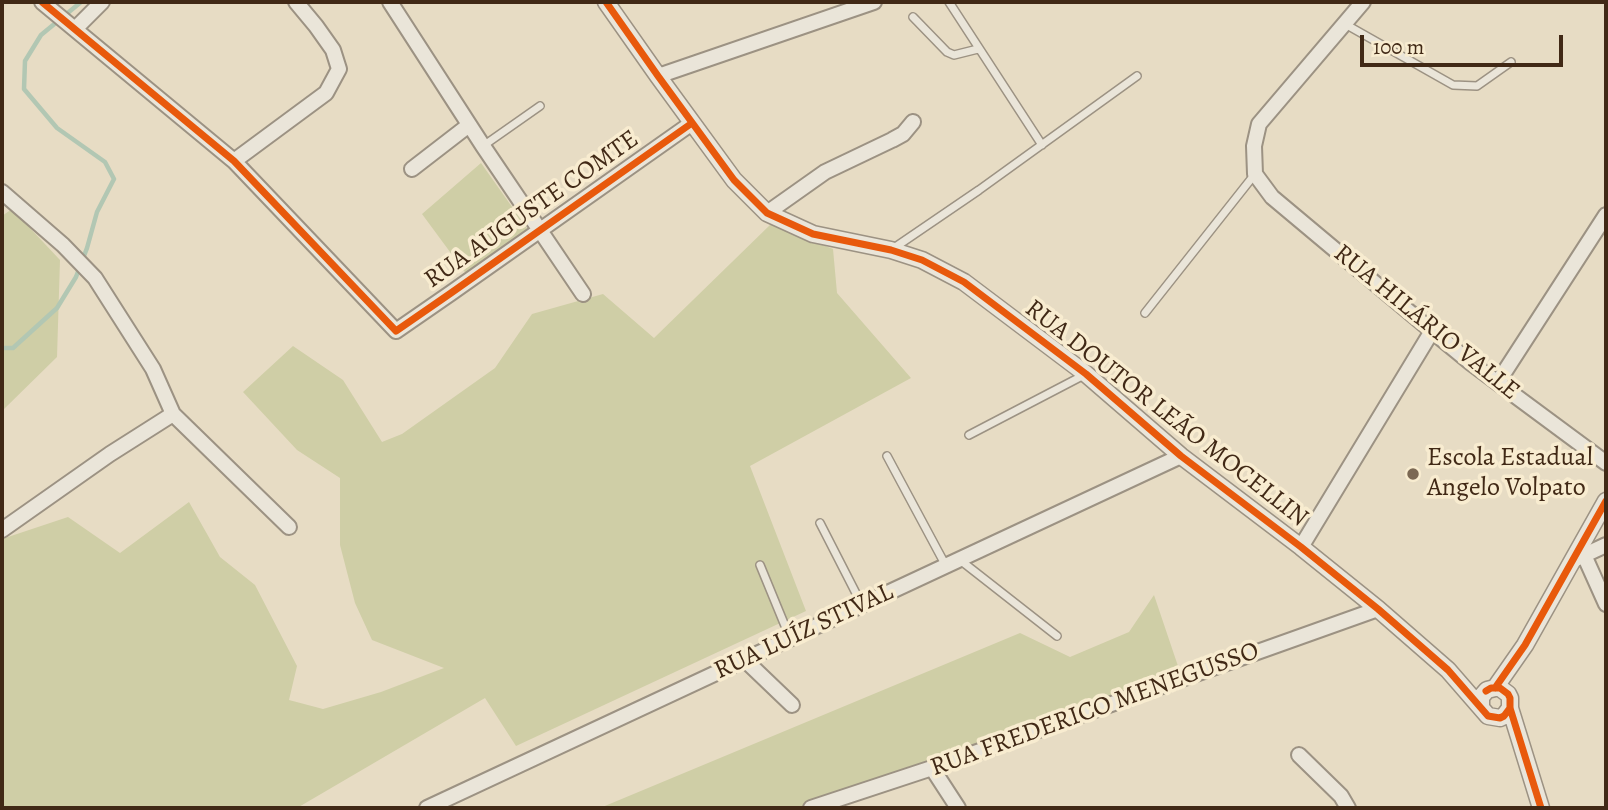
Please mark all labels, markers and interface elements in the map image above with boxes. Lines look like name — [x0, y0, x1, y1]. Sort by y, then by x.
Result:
scale bar — [1363, 21, 1566, 65]
text: 100 m — [1373, 33, 1424, 61]
street label: RUA AUGUSTE COMTE — [419, 124, 645, 296]
street label: RUA HILÁRIO VALLE — [1327, 238, 1525, 408]
street label: RUA DOUTOR LEÃO MOCELLIN — [1018, 294, 1314, 534]
place label: Escola Estadual Angelo Volpato — [1427, 443, 1593, 504]
marker: Escola Estadual Angelo Volpato — [1405, 466, 1421, 482]
street label: RUA LUÍZ STIVAL — [710, 577, 898, 687]
street label: RUA FREDERICO MENEGUSSO — [927, 636, 1263, 784]

